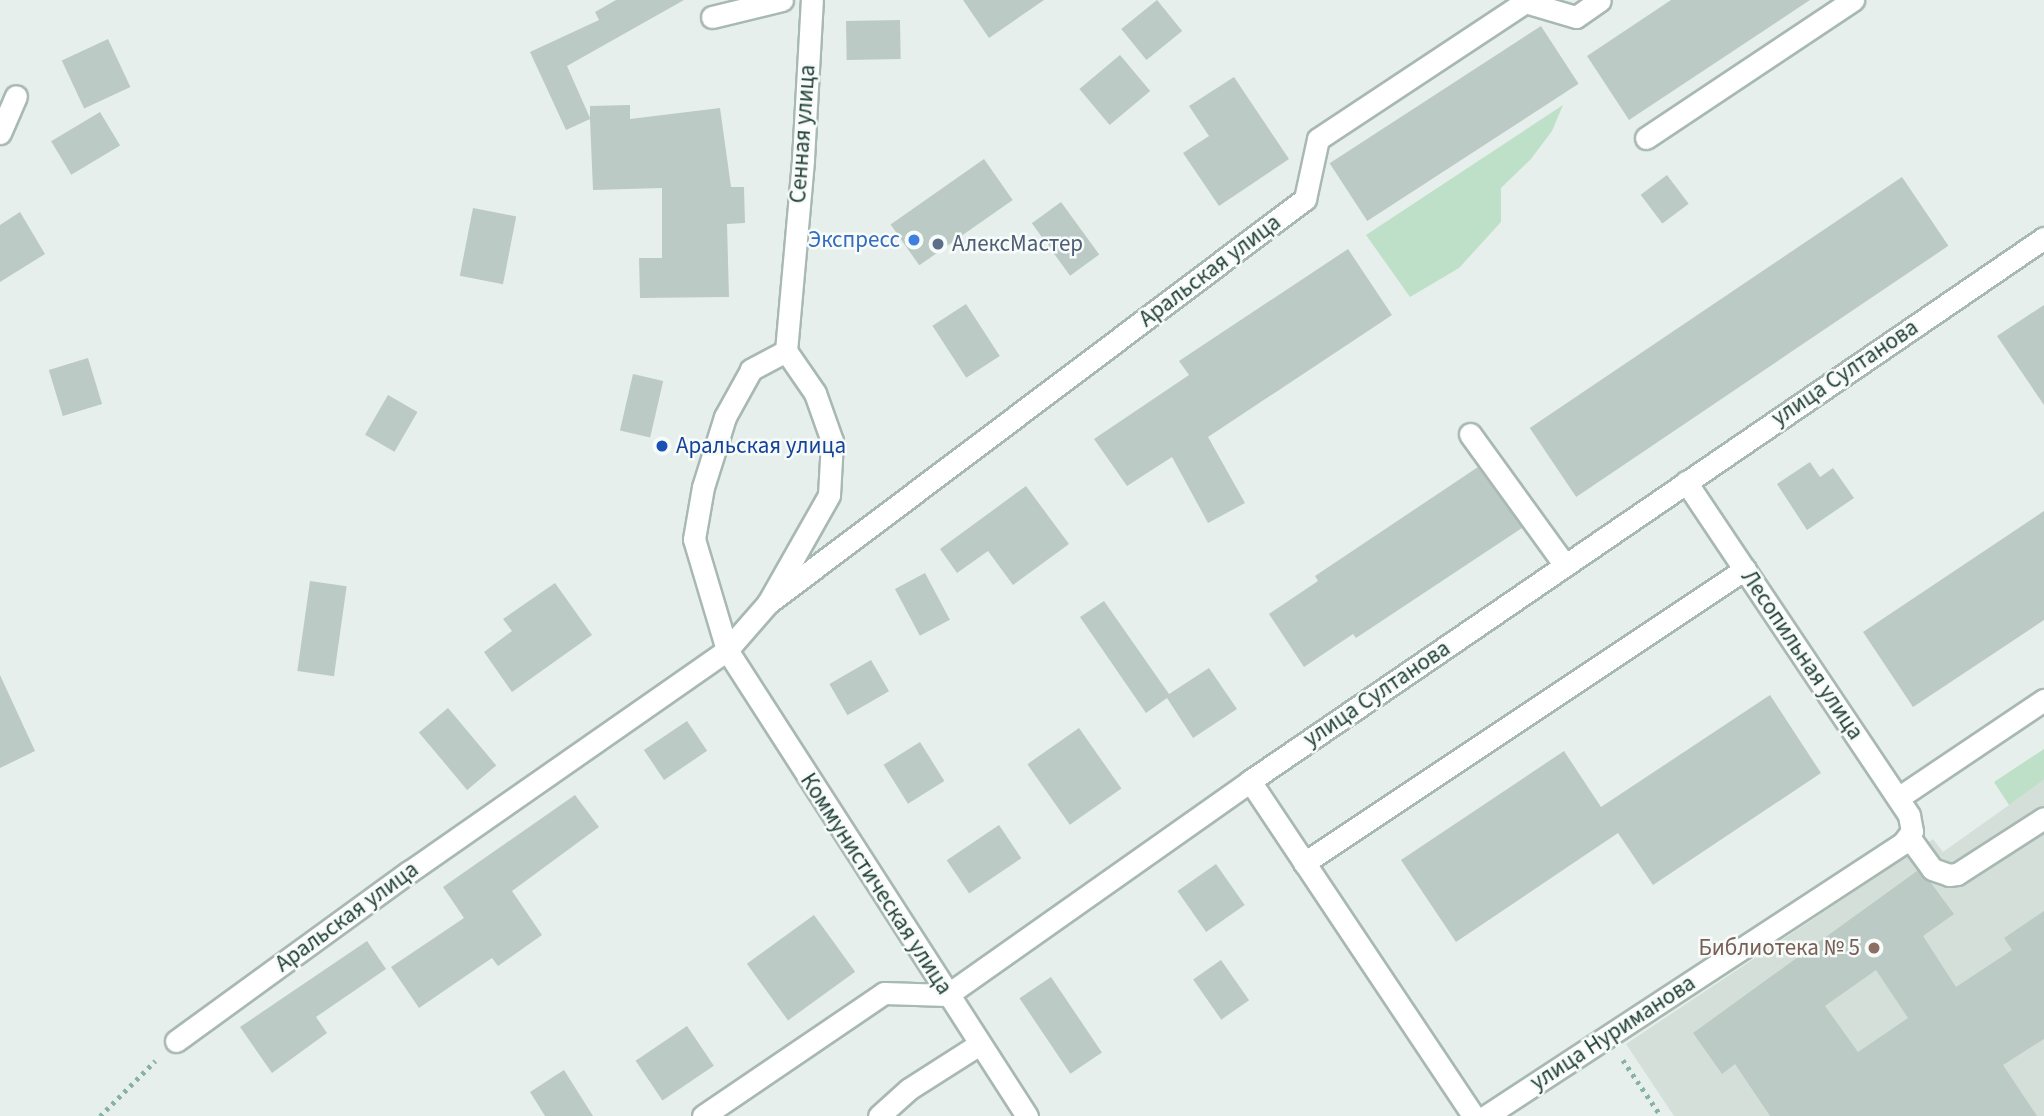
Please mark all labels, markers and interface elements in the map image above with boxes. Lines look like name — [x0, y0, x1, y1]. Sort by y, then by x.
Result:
street label: Сенная улица — [784, 64, 822, 204]
street label: Аральская улица — [1134, 209, 1286, 333]
place label: Экспресс — [808, 226, 900, 254]
place label: АлексМастер — [952, 230, 1083, 258]
marker: Экспресс — [906, 232, 922, 248]
marker: АлексМастер — [930, 236, 946, 252]
street label: улица Султанова — [1766, 314, 1924, 432]
place label: Аральская улица — [676, 432, 846, 460]
marker: Аральская улица — [654, 438, 670, 454]
street label: Лесопильная улица — [1735, 565, 1869, 745]
street label: улица Султанова — [1298, 635, 1456, 753]
street label: Коммунистическая улица — [794, 768, 958, 1000]
street label: Аральская улица — [270, 856, 424, 978]
place label: Библиотека № 5 — [1699, 934, 1860, 962]
marker: Библиотека № 5 — [1866, 940, 1882, 956]
street label: улица Нуриманова — [1525, 969, 1701, 1097]

